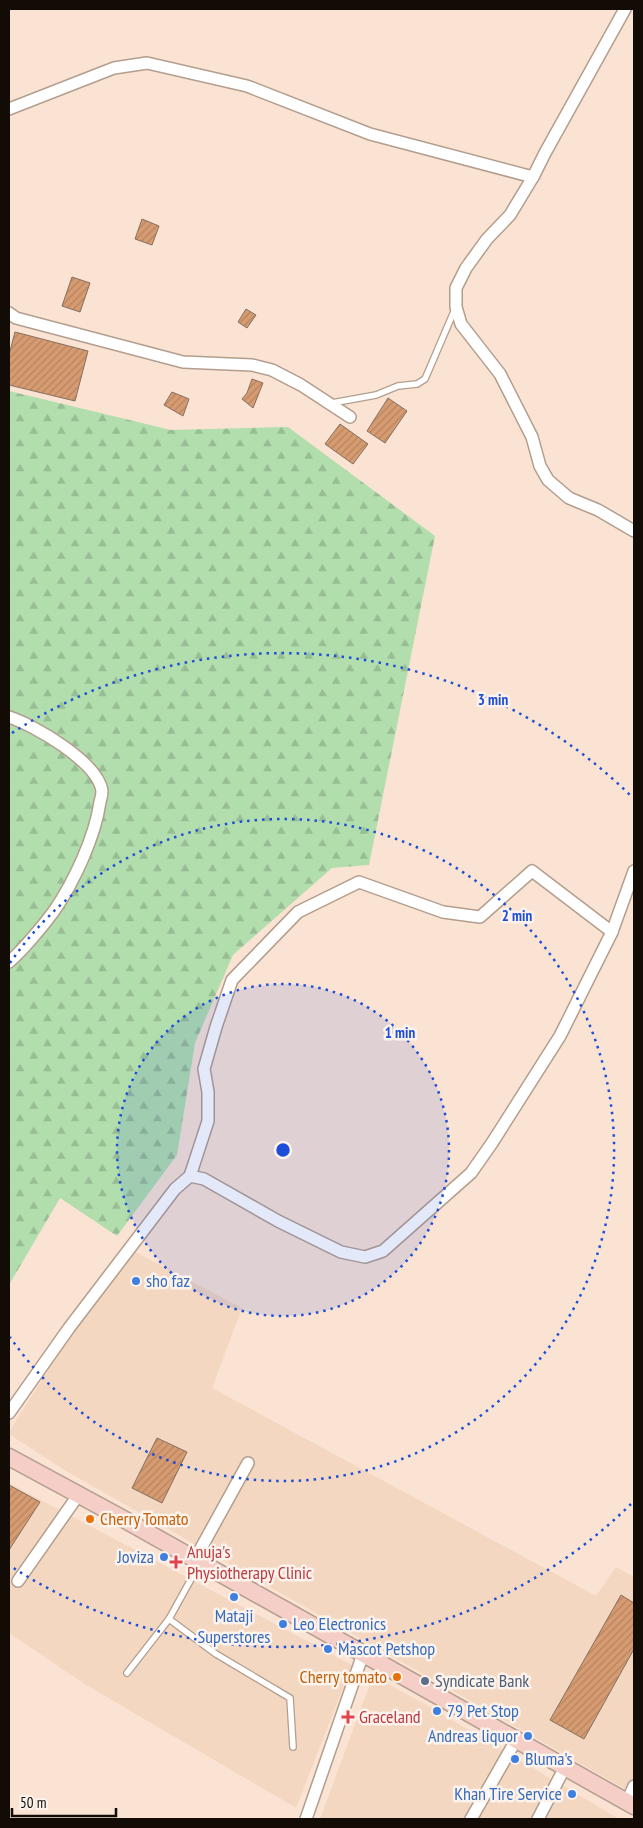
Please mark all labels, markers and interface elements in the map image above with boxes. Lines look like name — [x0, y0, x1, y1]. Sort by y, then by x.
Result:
text: 3 min — [478, 690, 508, 709]
text: 2 min — [502, 906, 532, 925]
text: 1 min — [385, 1023, 415, 1042]
centre of rings — [274, 1141, 292, 1159]
place label: sho faz — [146, 1269, 190, 1292]
marker: sho faz — [130, 1275, 142, 1287]
place label: Cherry Tomato — [100, 1507, 189, 1530]
marker: Cherry Tomato — [84, 1513, 96, 1525]
place label: Anuja's Physiotherapy Clinic — [187, 1540, 313, 1584]
place label: Joviza — [116, 1545, 154, 1568]
marker: Joviza — [158, 1551, 170, 1563]
marker: Anuja's Physiotherapy Clinic — [169, 1555, 183, 1569]
marker: Mataji Superstores — [228, 1591, 240, 1603]
place label: Mataji Superstores — [198, 1604, 270, 1648]
place label: Leo Electronics — [293, 1612, 386, 1635]
marker: Leo Electronics — [277, 1618, 289, 1630]
place label: Mascot Petshop — [338, 1637, 435, 1660]
marker: Mascot Petshop — [322, 1643, 334, 1655]
place label: Cherry tomato — [299, 1665, 387, 1688]
place label: Syndicate Bank — [435, 1669, 529, 1692]
marker: Cherry tomato — [391, 1671, 403, 1683]
marker: Syndicate Bank — [419, 1675, 431, 1687]
place label: 79 Pet Stop — [447, 1699, 519, 1722]
place label: Graceland — [359, 1705, 421, 1728]
marker: 79 Pet Stop — [431, 1705, 443, 1717]
marker: Graceland — [341, 1710, 355, 1724]
place label: Andreas liquor — [428, 1724, 518, 1747]
marker: Andreas liquor — [522, 1730, 534, 1742]
place label: Bluma's — [525, 1747, 573, 1770]
marker: Bluma's — [509, 1753, 521, 1765]
place label: Khan Tire Service — [454, 1782, 562, 1805]
scale bar — [12, 1786, 116, 1818]
marker: Khan Tire Service — [566, 1788, 578, 1800]
text: 50 m — [20, 1793, 46, 1812]

